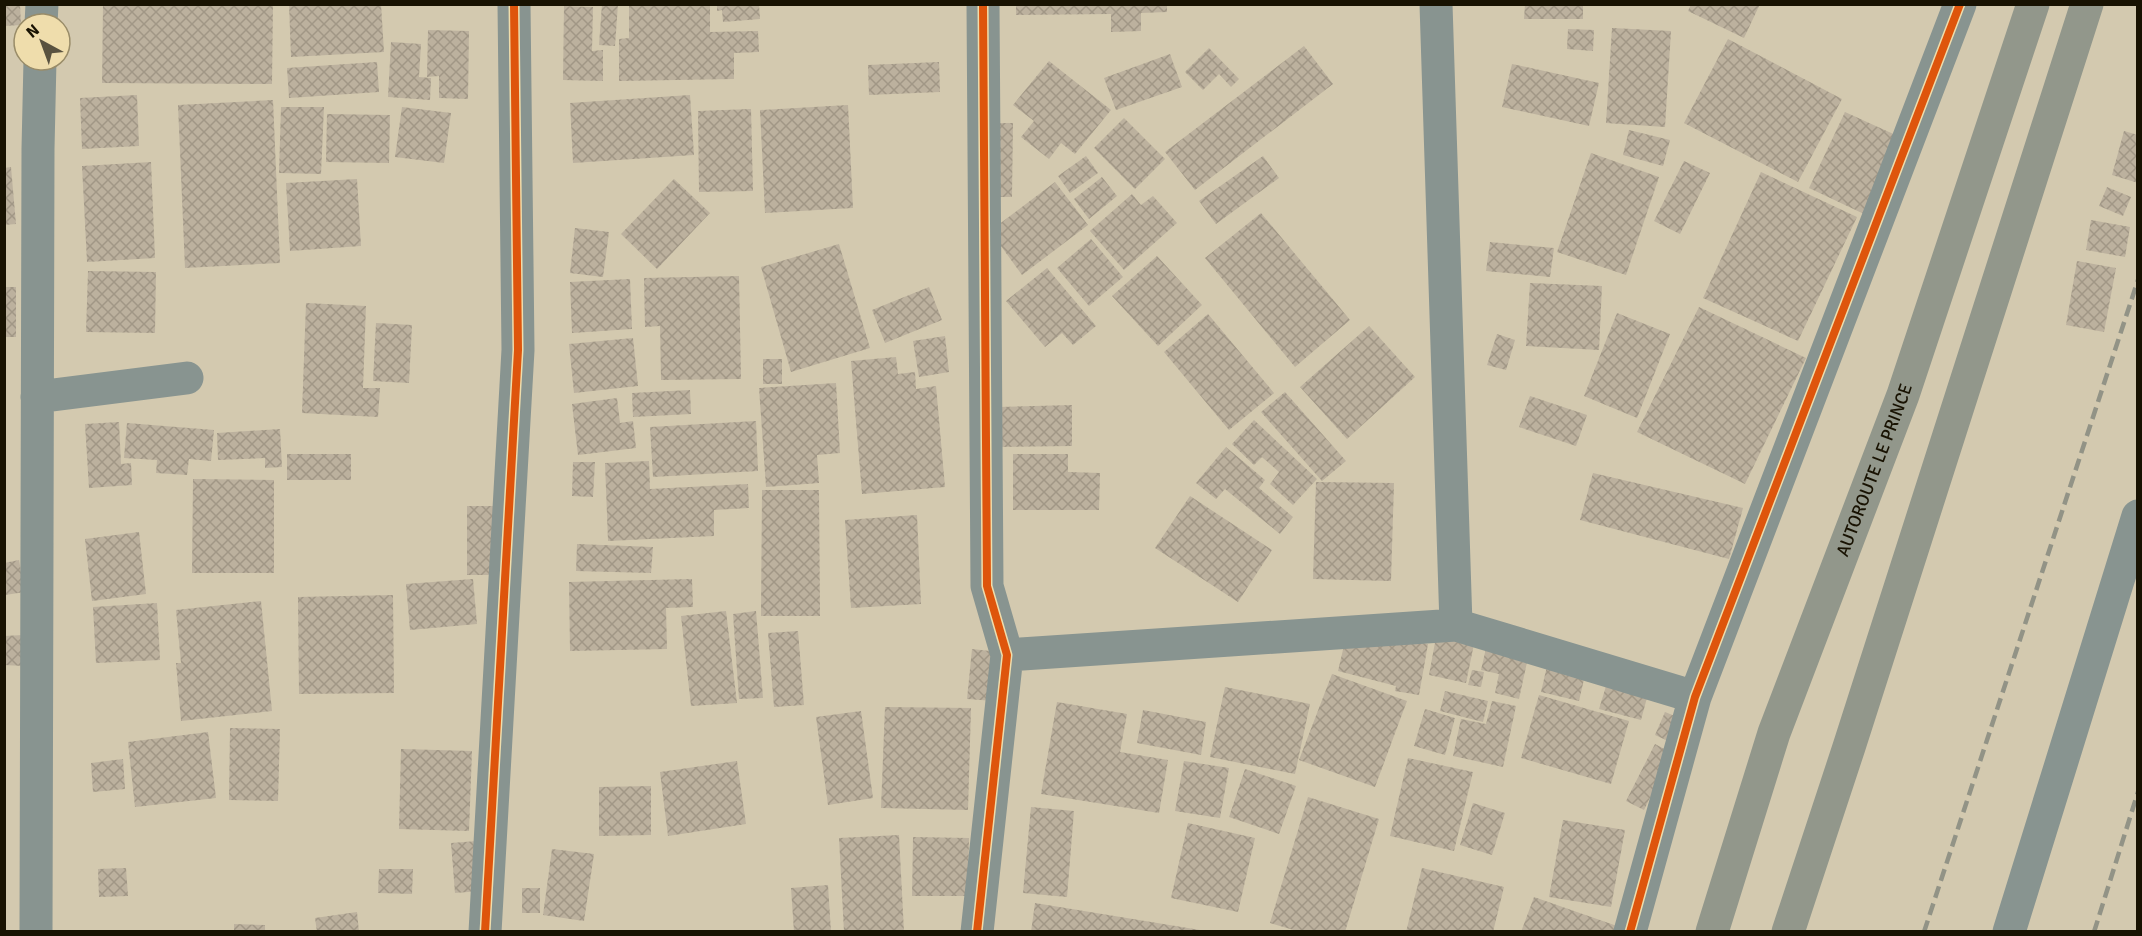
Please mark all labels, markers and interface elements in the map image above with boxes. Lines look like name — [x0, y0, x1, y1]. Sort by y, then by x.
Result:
north arrow — [12, 12, 72, 72]
text: N — [22, 20, 44, 43]
street label: AUTOROUTE LE PRINCE — [1831, 381, 1917, 560]

